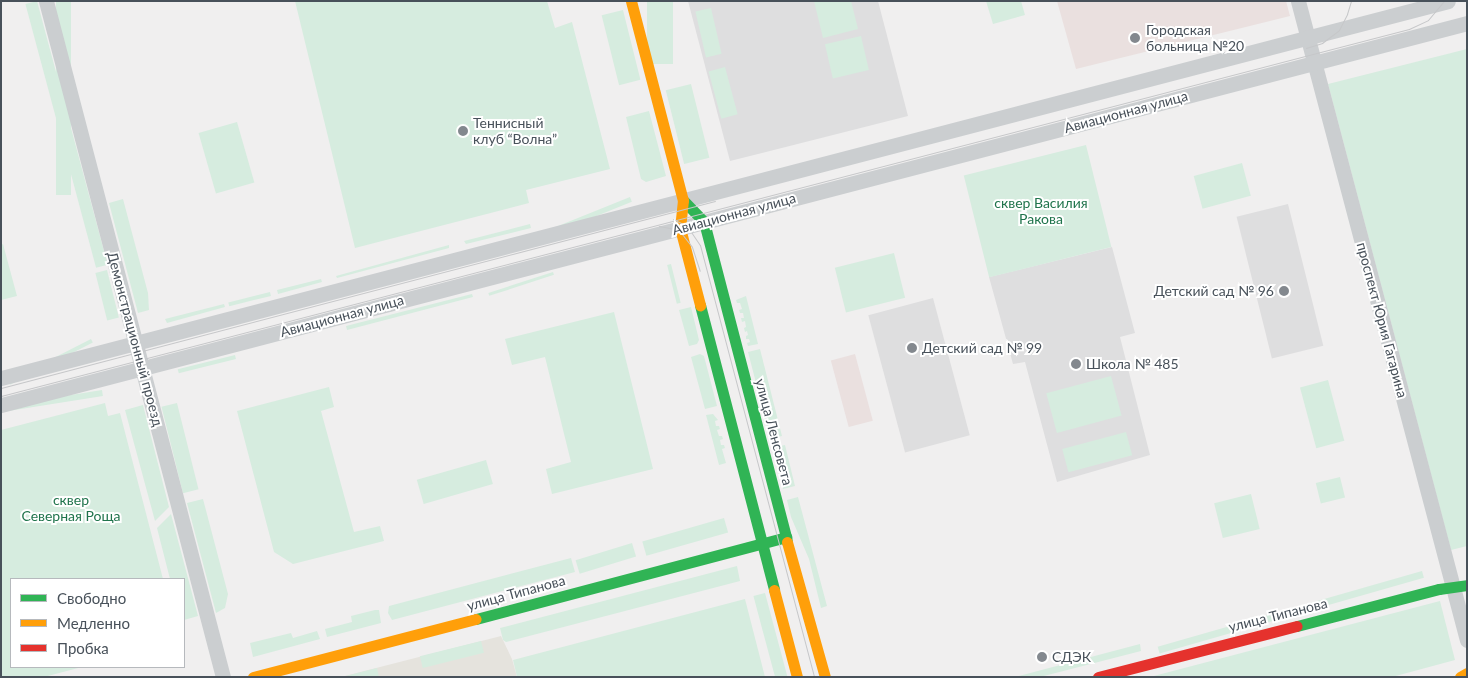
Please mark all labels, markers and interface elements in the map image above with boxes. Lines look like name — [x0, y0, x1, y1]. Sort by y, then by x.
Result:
place label: Городская больница №20 — [1146, 22, 1244, 54]
marker: Городская больница №20 — [1128, 31, 1142, 45]
street label: Авиационная улица — [1062, 87, 1190, 137]
place label: Теннисный клуб “Волна” — [473, 115, 557, 148]
marker: Теннисный клуб “Волна” — [457, 125, 469, 137]
street label: Авиационная улица — [670, 189, 798, 239]
park label: сквер Василия Ракова — [994, 195, 1088, 228]
street label: проспект Юрия Гагарина — [1353, 240, 1411, 400]
street label: Демонстрационный проезд — [104, 250, 166, 428]
place label: Детский сад № 96 — [1154, 283, 1274, 299]
marker: Детский сад № 96 — [1278, 285, 1290, 297]
street label: Авиационная улица — [278, 291, 406, 341]
place label: Детский сад № 99 — [922, 340, 1042, 356]
marker: Детский сад № 99 — [906, 342, 918, 354]
place label: Школа № 485 — [1086, 356, 1179, 372]
marker: Школа № 485 — [1070, 358, 1082, 370]
street label: улица Ленсовета — [752, 377, 796, 487]
park label: сквер Северная Роща — [21, 492, 121, 524]
street label: улица Типанова — [465, 572, 567, 614]
legend — [10, 578, 185, 668]
text: Свободно — [57, 589, 126, 607]
street label: улица Типанова — [1227, 595, 1329, 635]
text: Медленно — [57, 614, 130, 632]
text: Пробка — [57, 639, 109, 657]
place label: СДЭК — [1052, 649, 1091, 665]
marker: СДЭК — [1036, 651, 1048, 663]

